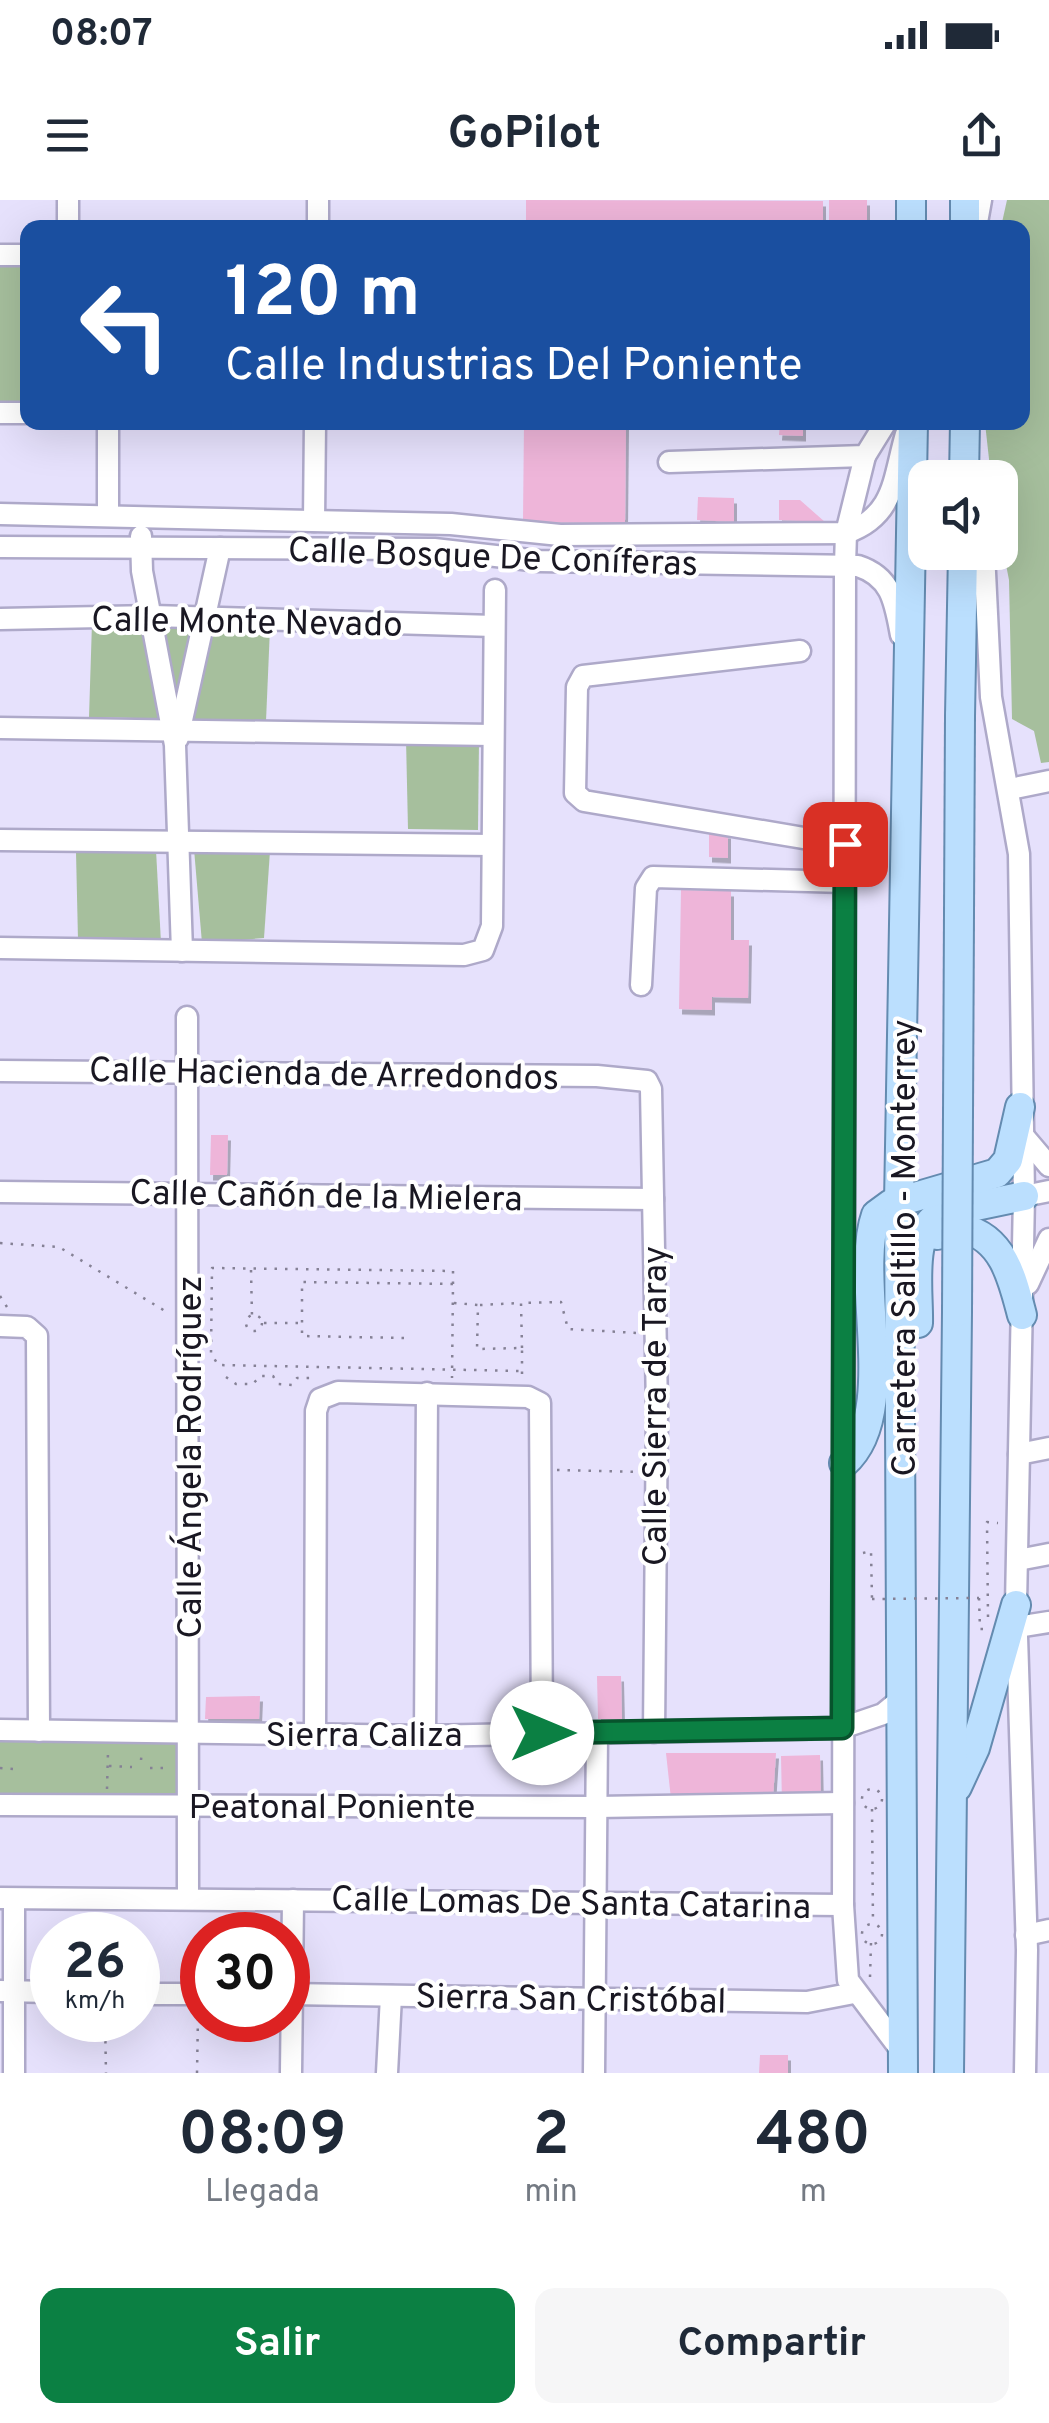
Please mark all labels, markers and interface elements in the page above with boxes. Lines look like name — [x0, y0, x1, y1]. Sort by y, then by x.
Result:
text: 08:07 — [50, 11, 153, 60]
text: GoPilot — [448, 107, 601, 164]
icon: menu — [40, 108, 95, 163]
icon: share — [954, 108, 1009, 163]
text: 120 m — [225, 252, 421, 341]
icon: left — [60, 260, 190, 390]
text: Calle Industrias Del Poniente — [225, 339, 802, 396]
map controls — [908, 460, 1018, 570]
button: sound — [908, 460, 1018, 570]
street label: Calle Bosque De Coníferas — [287, 530, 699, 588]
street label: Calle Monte Nevado — [91, 599, 403, 649]
pin — [803, 802, 888, 887]
icon: arrive — [818, 817, 873, 872]
street label: Carretera Saltillo - Monterrey — [884, 1019, 928, 1477]
street label: Calle Hacienda de Arredondos — [88, 1050, 559, 1102]
street label: Calle Cañón de la Mielera — [129, 1173, 523, 1223]
street label: Calle Sierra de Taray — [635, 1246, 679, 1566]
street label: Calle Ángela Rodríguez — [169, 1275, 214, 1639]
position arrow — [490, 1681, 594, 1785]
street label: Sierra Caliza — [265, 1715, 463, 1759]
street label: Peatonal Poniente — [189, 1787, 475, 1831]
street label: Calle Lomas De Santa Catarina — [330, 1879, 811, 1931]
speed limit sign: 30 — [180, 1912, 310, 2042]
text: 26 — [64, 1933, 126, 1996]
street label: Sierra San Cristóbal — [415, 1976, 727, 2026]
text: km/h — [65, 1986, 125, 2018]
text: 08:09 — [178, 2100, 346, 2176]
text: 2 — [533, 2100, 569, 2176]
text: 480 — [756, 2100, 871, 2176]
text: Llegada — [205, 2173, 319, 2213]
text: min — [525, 2173, 578, 2213]
text: m — [800, 2173, 827, 2213]
button: Salir — [40, 2288, 515, 2403]
button: Compartir — [535, 2288, 1009, 2403]

